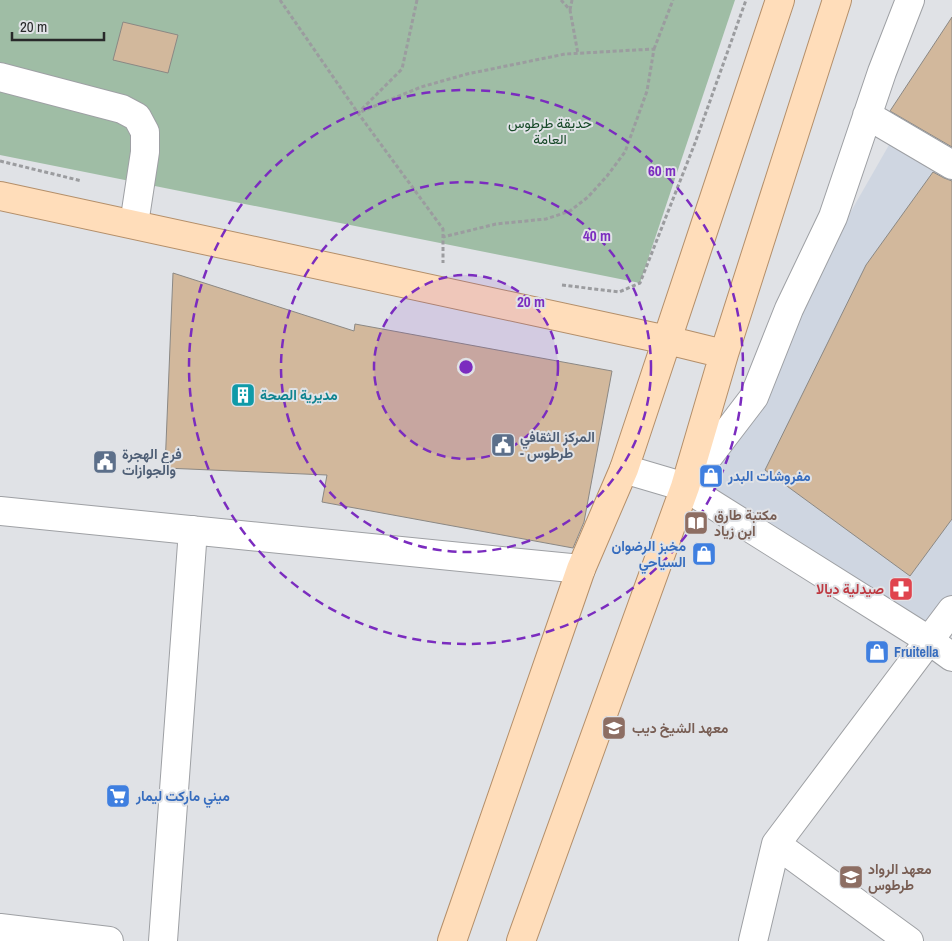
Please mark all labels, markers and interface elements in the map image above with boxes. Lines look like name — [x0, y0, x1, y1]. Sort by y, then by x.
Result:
scale bar — [12, 10, 105, 42]
text: 20 m — [20, 16, 47, 37]
park label: حديقة طرطوس العامة — [508, 114, 592, 148]
text: 60 m — [648, 160, 676, 181]
text: 40 m — [583, 225, 611, 246]
text: 20 m — [517, 291, 545, 312]
centre of rings — [457, 358, 475, 376]
building icon: مديرية الصحة — [230, 382, 256, 408]
place label: مديرية الصحة — [260, 386, 338, 404]
place label: المركز الثقافي - طرطوس — [520, 428, 595, 462]
public building icon: المركز الثقافي - طرطوس — [490, 432, 516, 458]
place label: فرع الهجرة والجوازات — [122, 445, 182, 479]
public building icon: فرع الهجرة والجوازات — [92, 449, 118, 475]
shop icon: مفروشات البدر — [698, 463, 724, 489]
place label: مفروشات البدر — [727, 467, 811, 485]
place label: مكتبة طارق ابن زياد — [714, 506, 777, 540]
library icon: مكتبة طارق ابن زياد — [683, 510, 709, 536]
place label: مخبز الرضوان السياحي — [611, 537, 686, 574]
shop icon: مخبز الرضوان السياحي — [691, 541, 717, 567]
pharmacy icon: صيدلية ديالا — [888, 576, 914, 602]
place label: صيدلية ديالا — [816, 580, 884, 598]
shop icon: Fruitella — [864, 639, 890, 665]
place label: Fruitella — [894, 643, 939, 661]
school or university icon: معهد الشيخ ديب — [601, 715, 627, 741]
place label: معهد الشيخ ديب — [632, 719, 729, 738]
supermarket icon: ميني ماركت ليمار — [105, 783, 131, 809]
place label: ميني ماركت ليمار — [135, 787, 230, 808]
place label: معهد الرواد طرطوس — [868, 860, 932, 894]
school or university icon: معهد الرواد طرطوس — [838, 864, 864, 890]

